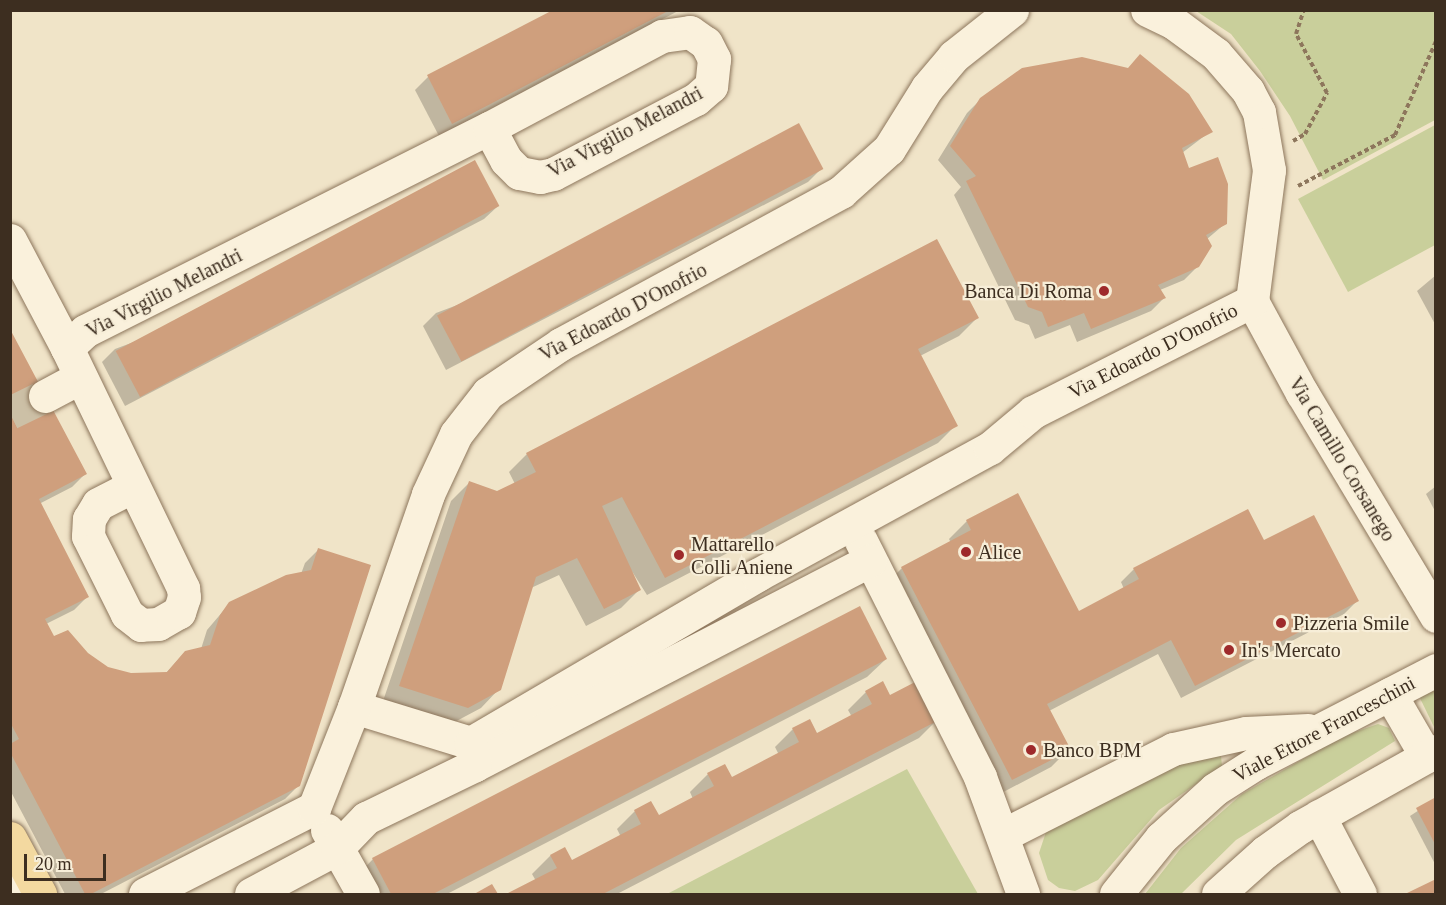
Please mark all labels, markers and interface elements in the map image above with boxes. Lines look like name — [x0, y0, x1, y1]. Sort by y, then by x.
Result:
street label: Via Virgilio Melandri — [543, 81, 707, 183]
street label: Via Virgilio Melandri — [82, 243, 246, 343]
street label: Via Edoardo D'Onofrio — [535, 258, 711, 366]
place label: Banca Di Roma — [964, 279, 1092, 303]
marker: Banca Di Roma — [1097, 284, 1111, 298]
street label: Via Edoardo D'Onofrio — [1064, 298, 1242, 404]
street label: Via Camillo Corsanego — [1283, 372, 1401, 546]
place label: Mattarello Colli Aniene — [691, 532, 794, 579]
place label: Alice — [978, 540, 1021, 564]
marker: Alice — [959, 545, 973, 559]
marker: Mattarello Colli Aniene — [672, 548, 686, 562]
place label: Pizzeria Smile — [1293, 611, 1409, 635]
marker: Pizzeria Smile — [1274, 616, 1288, 630]
place label: In's Mercato — [1241, 638, 1341, 662]
marker: In's Mercato — [1222, 643, 1236, 657]
street label: Viale Ettore Franceschini — [1229, 671, 1419, 787]
place label: Banco BPM — [1043, 738, 1141, 762]
marker: Banco BPM — [1024, 743, 1038, 757]
scale bar — [27, 842, 110, 880]
text: 20 m — [35, 854, 72, 874]

